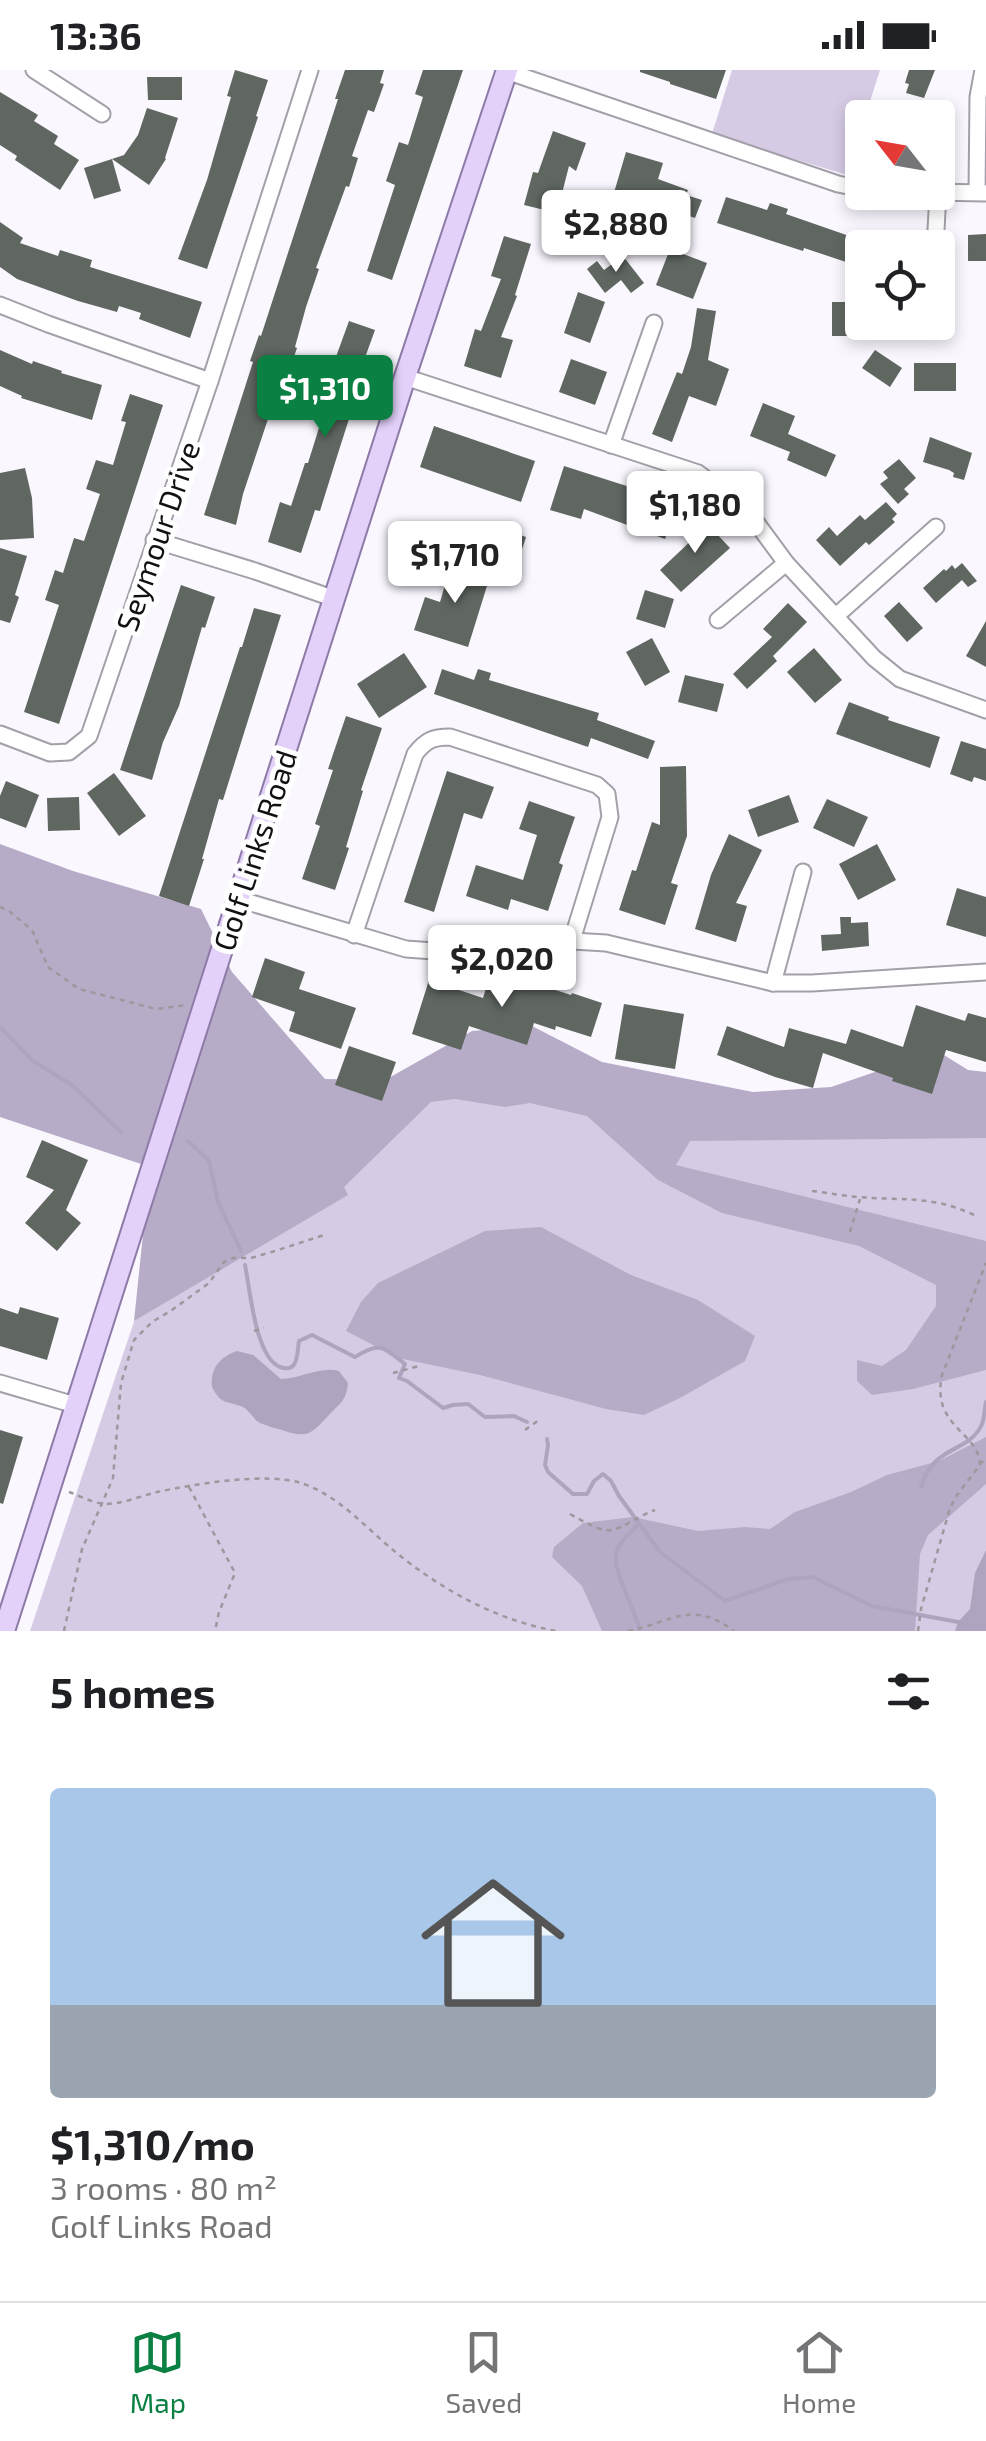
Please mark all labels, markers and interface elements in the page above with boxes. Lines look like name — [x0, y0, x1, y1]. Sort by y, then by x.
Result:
text: 13:36 — [50, 12, 142, 58]
north arrow — [845, 100, 955, 210]
map controls — [845, 100, 955, 340]
pin: $2,880 — [535, 190, 697, 275]
text: $2,880 — [564, 203, 668, 241]
button: locate — [845, 230, 955, 340]
pin: $1,310 — [244, 355, 406, 440]
text: $1,310 — [279, 368, 371, 406]
street label: Seymour Drive — [108, 436, 206, 636]
pin: $1,180 — [614, 471, 776, 556]
text: $1,180 — [649, 484, 741, 522]
pin: $1,710 — [374, 521, 536, 606]
text: $1,710 — [410, 534, 500, 572]
street label: Golf Links Road — [205, 745, 303, 955]
pin: $2,020 — [421, 925, 583, 1010]
text: $2,020 — [450, 938, 554, 976]
icon: filters — [881, 1664, 936, 1719]
text: 5 homes — [50, 1666, 215, 1716]
icon: home — [403, 1853, 583, 2033]
text: $1,310/mo — [50, 2118, 255, 2168]
text: 3 rooms · 80 m² — [50, 2168, 277, 2206]
text: Golf Links Road — [50, 2206, 273, 2244]
tab: Map — [130, 2325, 186, 2419]
tab: Saved — [446, 2325, 522, 2419]
tab: Home — [782, 2325, 856, 2419]

